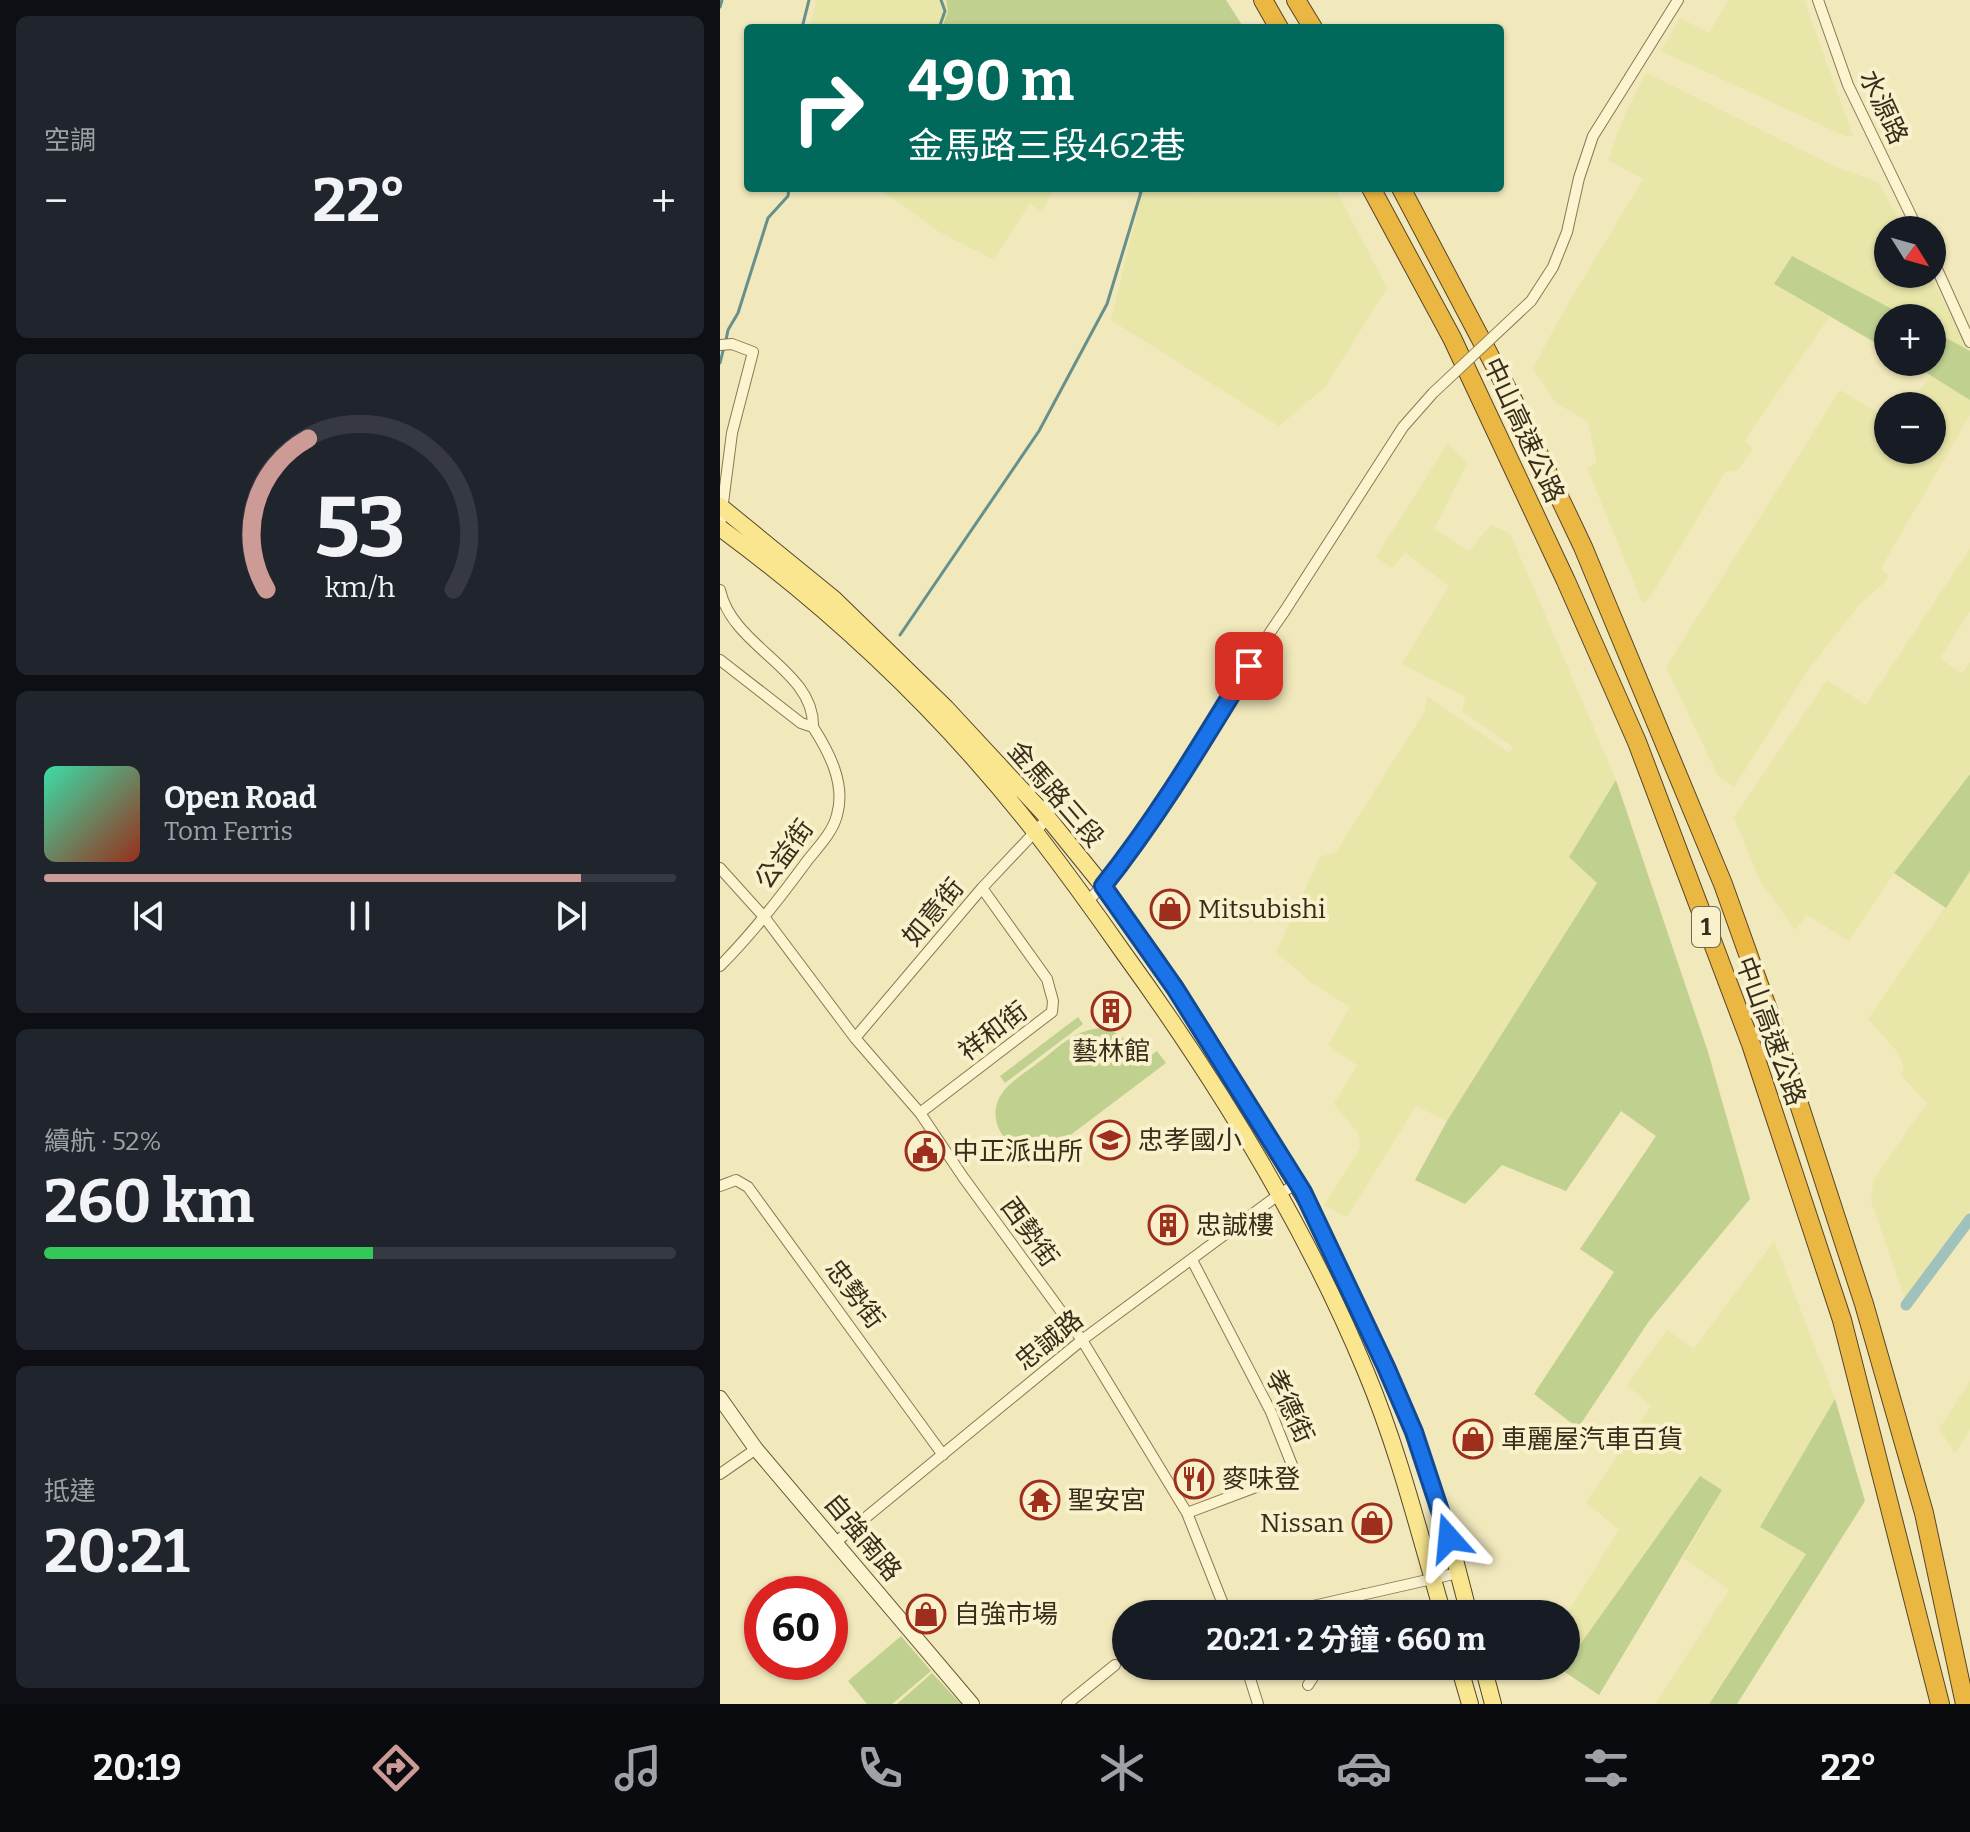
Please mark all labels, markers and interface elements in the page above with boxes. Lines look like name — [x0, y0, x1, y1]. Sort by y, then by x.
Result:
text: 490 m — [908, 48, 1074, 115]
icon: right — [776, 56, 880, 160]
street label: 水源路 — [1853, 65, 1914, 149]
text: 金馬路三段462巷 — [908, 124, 1185, 168]
text: 空調 — [44, 125, 96, 156]
text: 22° — [313, 165, 407, 237]
text: − — [44, 175, 68, 228]
text: + — [651, 175, 676, 228]
north arrow — [1874, 216, 1946, 288]
map controls — [1874, 216, 1946, 464]
button: + — [1874, 304, 1946, 376]
street label: 中山高速公路 — [1477, 353, 1571, 507]
button: − — [1874, 392, 1946, 464]
text: 53 — [314, 478, 406, 578]
text: km/h — [325, 571, 396, 606]
pin — [1215, 632, 1283, 700]
icon: arrive — [1227, 644, 1271, 688]
street label: 金馬路三段 — [1001, 735, 1110, 854]
text: Open Road — [164, 780, 317, 816]
street label: 公益街 — [749, 814, 820, 895]
text: Tom Ferris — [164, 816, 293, 847]
street label: 如意街 — [896, 872, 970, 952]
shop icon: Mitsubishi — [1149, 888, 1191, 930]
icon: previous — [127, 894, 171, 938]
icon: pause — [338, 894, 382, 938]
icon: next — [549, 894, 593, 938]
place label: Mitsubishi — [1198, 894, 1326, 925]
road number: 1 — [1692, 907, 1720, 947]
street label: 中山高速公路 — [1729, 953, 1812, 1110]
building icon: 藝林館 — [1090, 990, 1132, 1032]
street label: 祥和街 — [953, 996, 1034, 1067]
place label: 藝林館 — [1072, 1036, 1150, 1067]
school or university icon: 忠孝國小 — [1089, 1119, 1131, 1161]
place label: 忠孝國小 — [1138, 1125, 1242, 1156]
text: 續航 · 52% — [44, 1126, 161, 1157]
public building icon: 中正派出所 — [904, 1130, 946, 1172]
place label: 中正派出所 — [953, 1136, 1083, 1167]
text: 260 km — [44, 1166, 254, 1238]
street label: 西勢街 — [994, 1192, 1065, 1273]
building icon: 忠誠樓 — [1147, 1204, 1189, 1246]
place label: 忠誠樓 — [1196, 1210, 1274, 1241]
street label: 忠勢街 — [819, 1254, 890, 1335]
street label: 忠誠路 — [1009, 1304, 1089, 1377]
street label: 孝德街 — [1259, 1364, 1320, 1448]
shop icon: 車麗屋汽車百貨 — [1452, 1418, 1494, 1460]
place label: 車麗屋汽車百貨 — [1501, 1424, 1683, 1455]
restaurant icon: 麥味登 — [1173, 1458, 1215, 1500]
place label: 麥味登 — [1222, 1464, 1300, 1495]
text: 抵達 — [44, 1476, 96, 1507]
temple icon: 聖安宮 — [1019, 1479, 1061, 1521]
place label: 聖安宮 — [1068, 1485, 1146, 1516]
street label: 自強南路 — [817, 1488, 908, 1587]
position arrow — [1407, 1496, 1491, 1580]
shop icon: Nissan — [1351, 1502, 1393, 1544]
place label: Nissan — [1260, 1508, 1345, 1539]
text: 20:21 — [44, 1516, 190, 1588]
speed limit sign: 60 — [744, 1576, 848, 1680]
shop icon: 自強市場 — [905, 1593, 947, 1635]
place label: 自強市場 — [954, 1599, 1058, 1630]
text: 20:21 · 2 分鐘 · 660 m — [1206, 1622, 1486, 1658]
icon: directions — [368, 1740, 424, 1796]
icon: music — [610, 1740, 666, 1796]
icon: phone — [852, 1740, 908, 1796]
icon: climate — [1094, 1740, 1150, 1796]
icon: car — [1336, 1740, 1392, 1796]
icon: filters — [1578, 1740, 1634, 1796]
text: 20:19 — [93, 1746, 181, 1790]
text: 22° — [1820, 1746, 1877, 1790]

